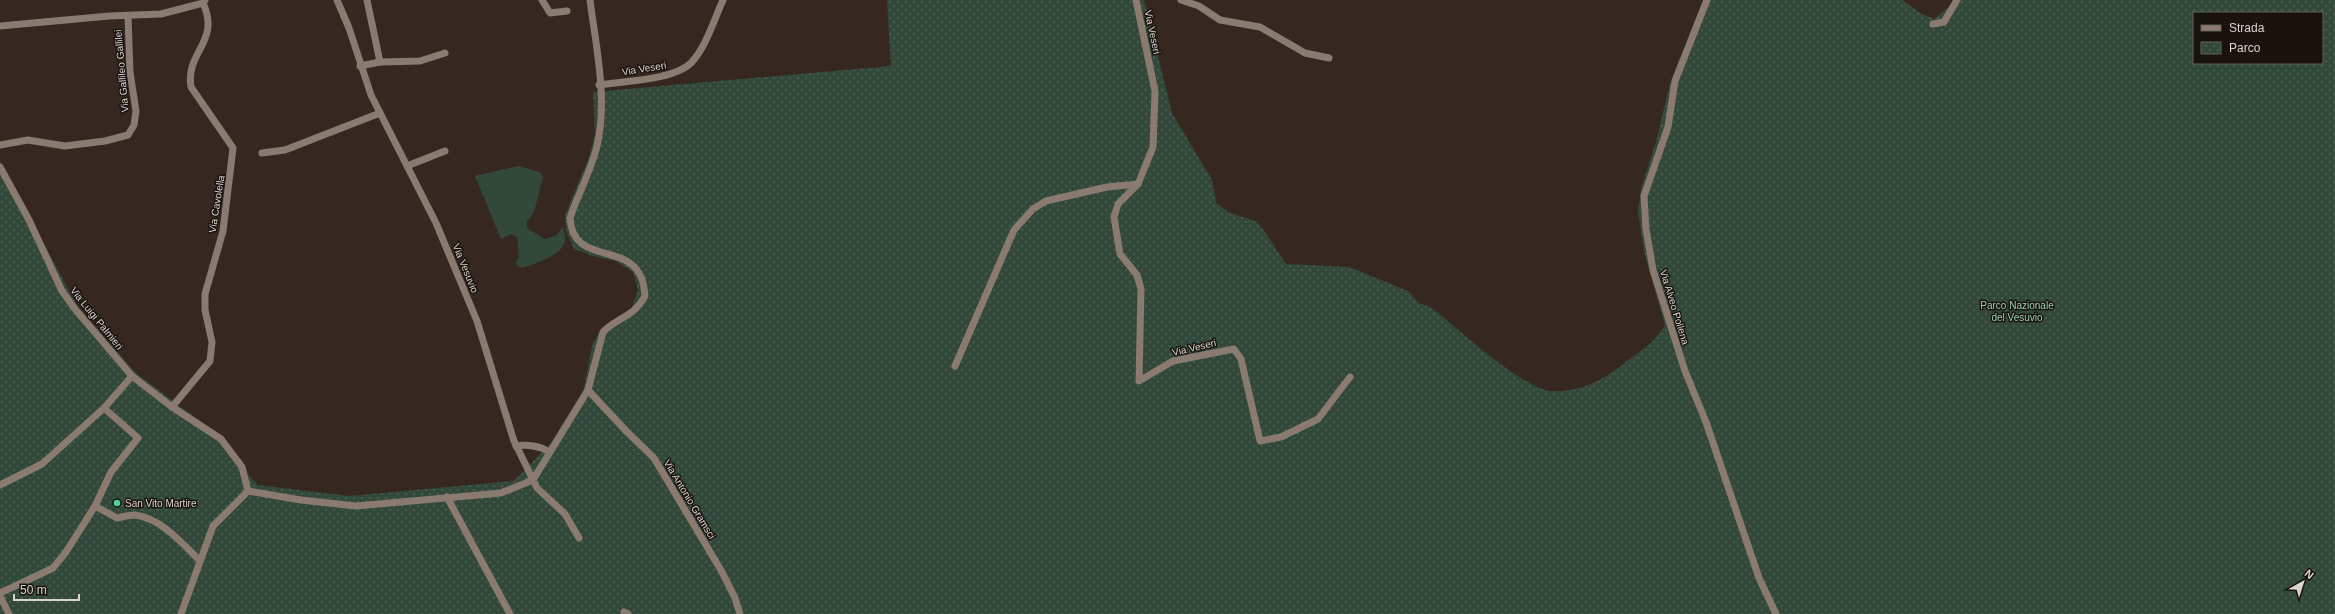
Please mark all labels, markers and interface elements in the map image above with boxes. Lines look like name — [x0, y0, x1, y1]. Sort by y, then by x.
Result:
street label: Via Veseri — [1142, 9, 1163, 55]
legend — [2193, 12, 2323, 64]
text: Strada — [2229, 21, 2265, 35]
street label: Via Gallileo Gallilei — [112, 29, 131, 113]
text: Parco — [2229, 41, 2261, 55]
street label: Via Veseri — [621, 60, 667, 77]
street label: Via Cavolella — [207, 174, 227, 234]
street label: Via Vesuvio — [451, 242, 481, 295]
street label: Via Alveo Pollena — [1658, 268, 1691, 346]
street label: Via Luigi Palmieri — [68, 285, 125, 352]
park label: Parco Nazionale del Vesuvio — [1980, 300, 2054, 323]
street label: Via Veseri — [1171, 337, 1217, 358]
street label: Via Antonio Gramsci — [662, 458, 718, 541]
marker: San Vito Martire — [112, 498, 122, 508]
place label: San Vito Martire — [125, 498, 197, 509]
north arrow — [2283, 562, 2323, 602]
text: N — [2302, 567, 2316, 581]
scale bar — [14, 576, 79, 602]
text: 50 m — [20, 583, 47, 597]

